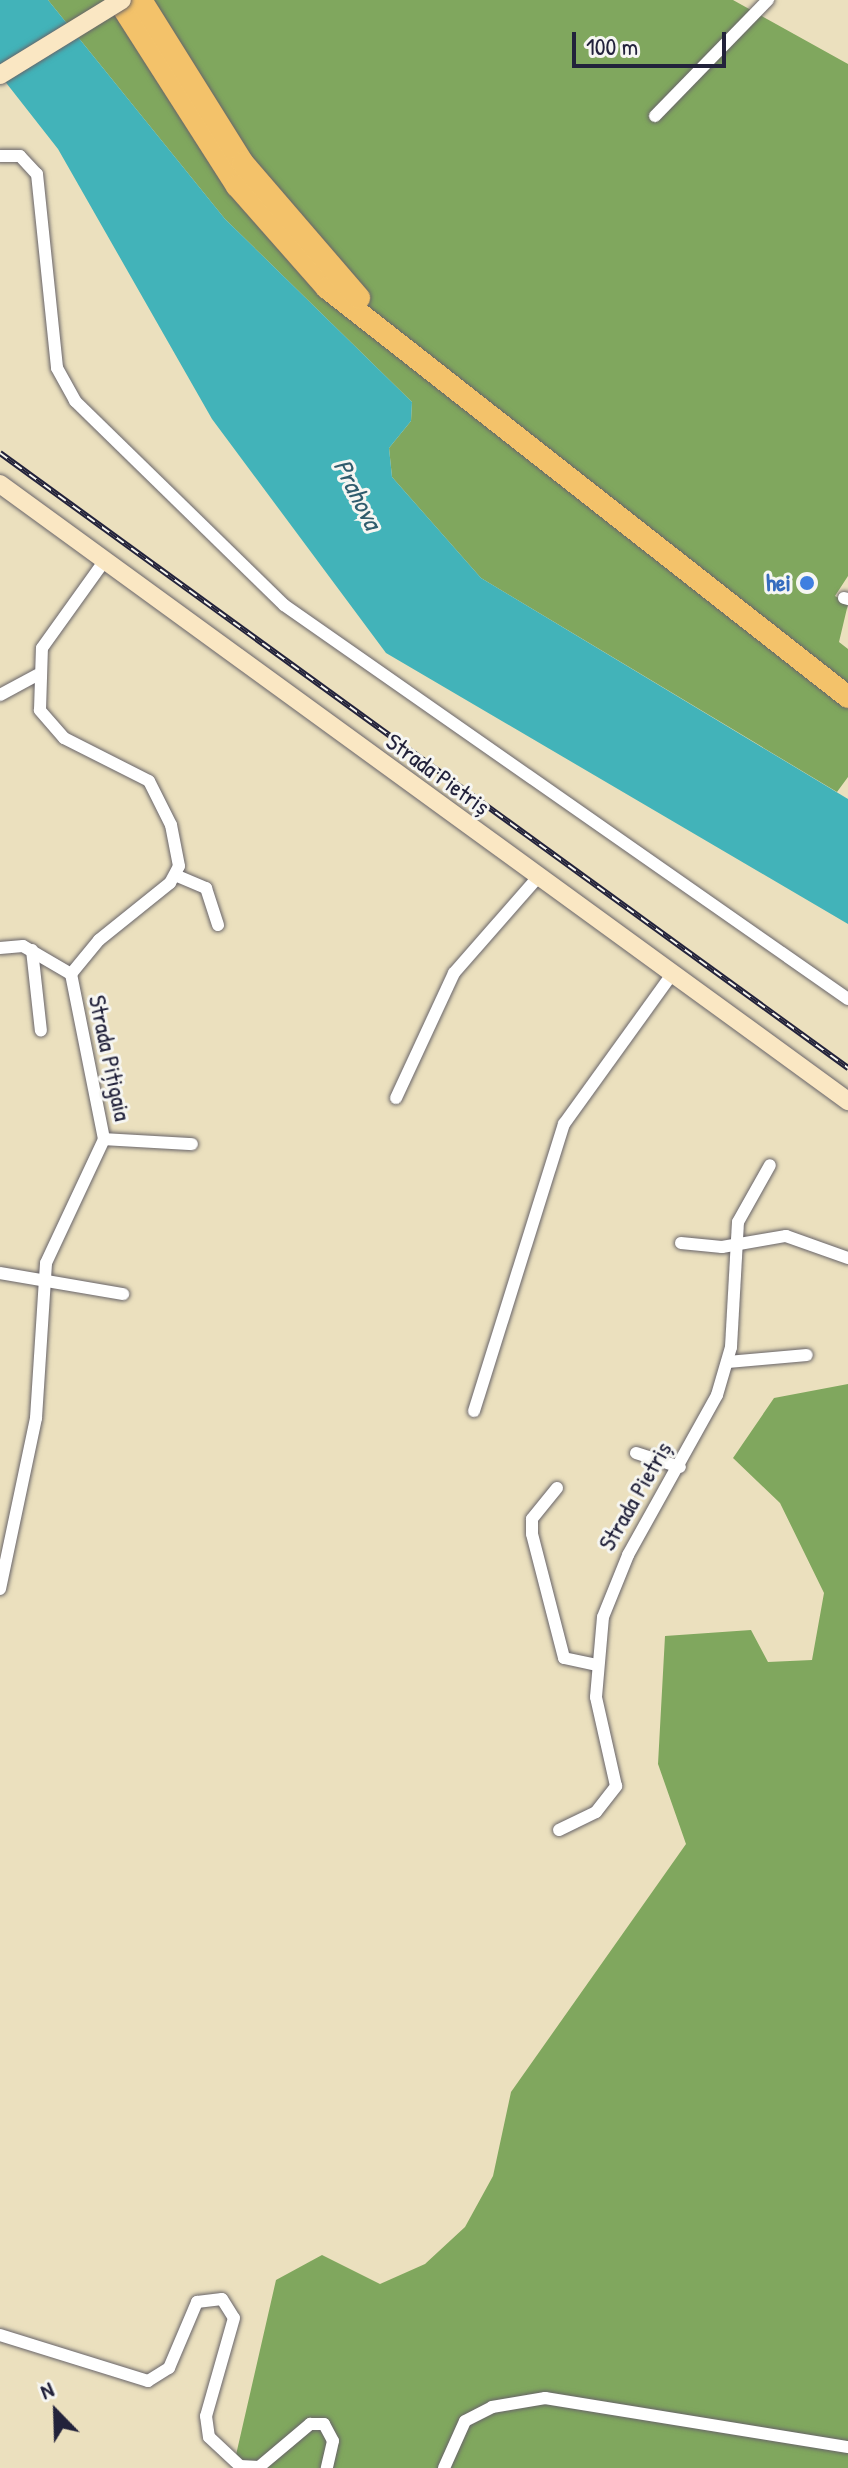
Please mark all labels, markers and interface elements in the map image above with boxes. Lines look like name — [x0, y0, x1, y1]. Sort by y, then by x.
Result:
scale bar — [576, 16, 730, 66]
text: 100 m — [586, 30, 638, 62]
water label: Prahova — [327, 454, 389, 534]
place label: hei — [766, 569, 791, 597]
marker: hei — [798, 574, 816, 592]
street label: Strada Pietriș — [381, 727, 495, 821]
street label: Strada Pițigaia — [83, 993, 137, 1123]
street label: Strada Pietriș — [592, 1436, 678, 1556]
north arrow — [16, 2372, 96, 2452]
text: N — [35, 2374, 58, 2406]

